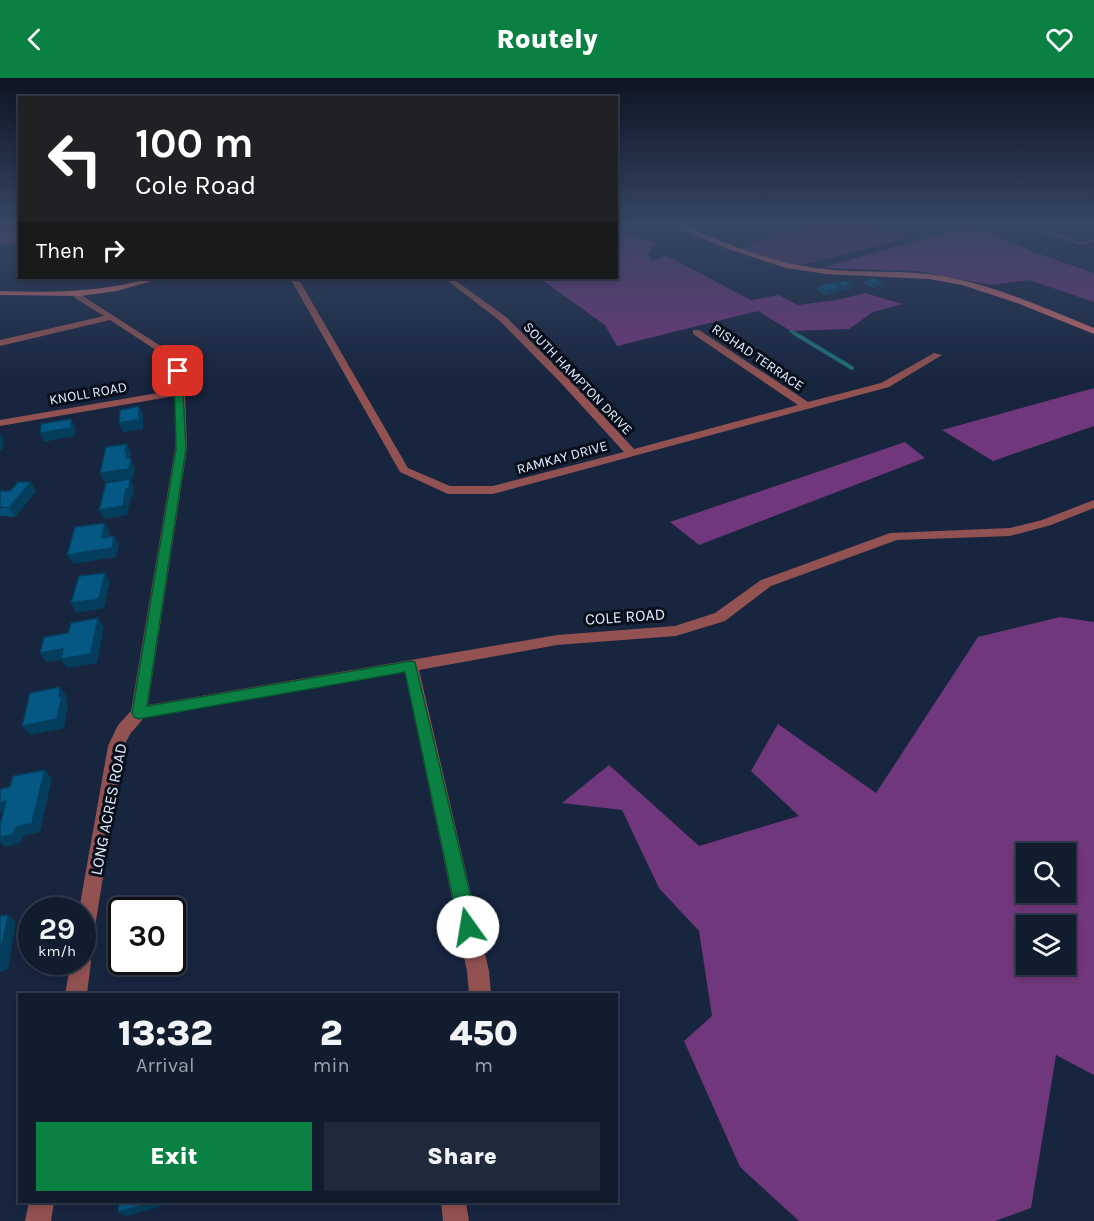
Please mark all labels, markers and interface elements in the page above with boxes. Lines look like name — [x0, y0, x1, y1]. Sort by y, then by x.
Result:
icon: back — [18, 23, 51, 56]
text: Routely — [496, 23, 598, 55]
icon: heart — [1043, 23, 1076, 56]
text: 100 m — [135, 118, 254, 168]
icon: left — [36, 120, 114, 198]
text: Cole Road — [135, 169, 256, 201]
icon: right — [97, 234, 130, 267]
text: Then — [36, 238, 85, 264]
street label: SOUTH HAMPTON DRIVE — [520, 319, 636, 438]
street label: RISHAD TERRACE — [708, 320, 807, 395]
pin — [152, 345, 203, 396]
icon: arrive — [161, 354, 194, 387]
street label: KNOLL ROAD — [48, 378, 128, 409]
street label: RAMKAY DRIVE — [515, 437, 609, 478]
street label: COLE ROAD — [584, 604, 666, 629]
street label: LONG ACRES ROAD — [86, 742, 131, 877]
map controls — [1016, 843, 1076, 975]
button: search — [1016, 843, 1076, 903]
position arrow — [436, 895, 500, 959]
speed limit sign: 30 — [108, 897, 186, 975]
text: 29 — [39, 911, 75, 947]
button: layers — [1016, 915, 1076, 975]
text: km/h — [38, 942, 76, 960]
text: 13:32 — [118, 1012, 213, 1054]
text: 2 — [320, 1012, 342, 1054]
text: 450 — [449, 1012, 518, 1054]
text: Arrival — [136, 1054, 195, 1077]
text: min — [313, 1054, 349, 1077]
text: m — [474, 1054, 493, 1077]
button: Exit — [36, 1122, 312, 1191]
button: Share — [324, 1122, 600, 1191]

